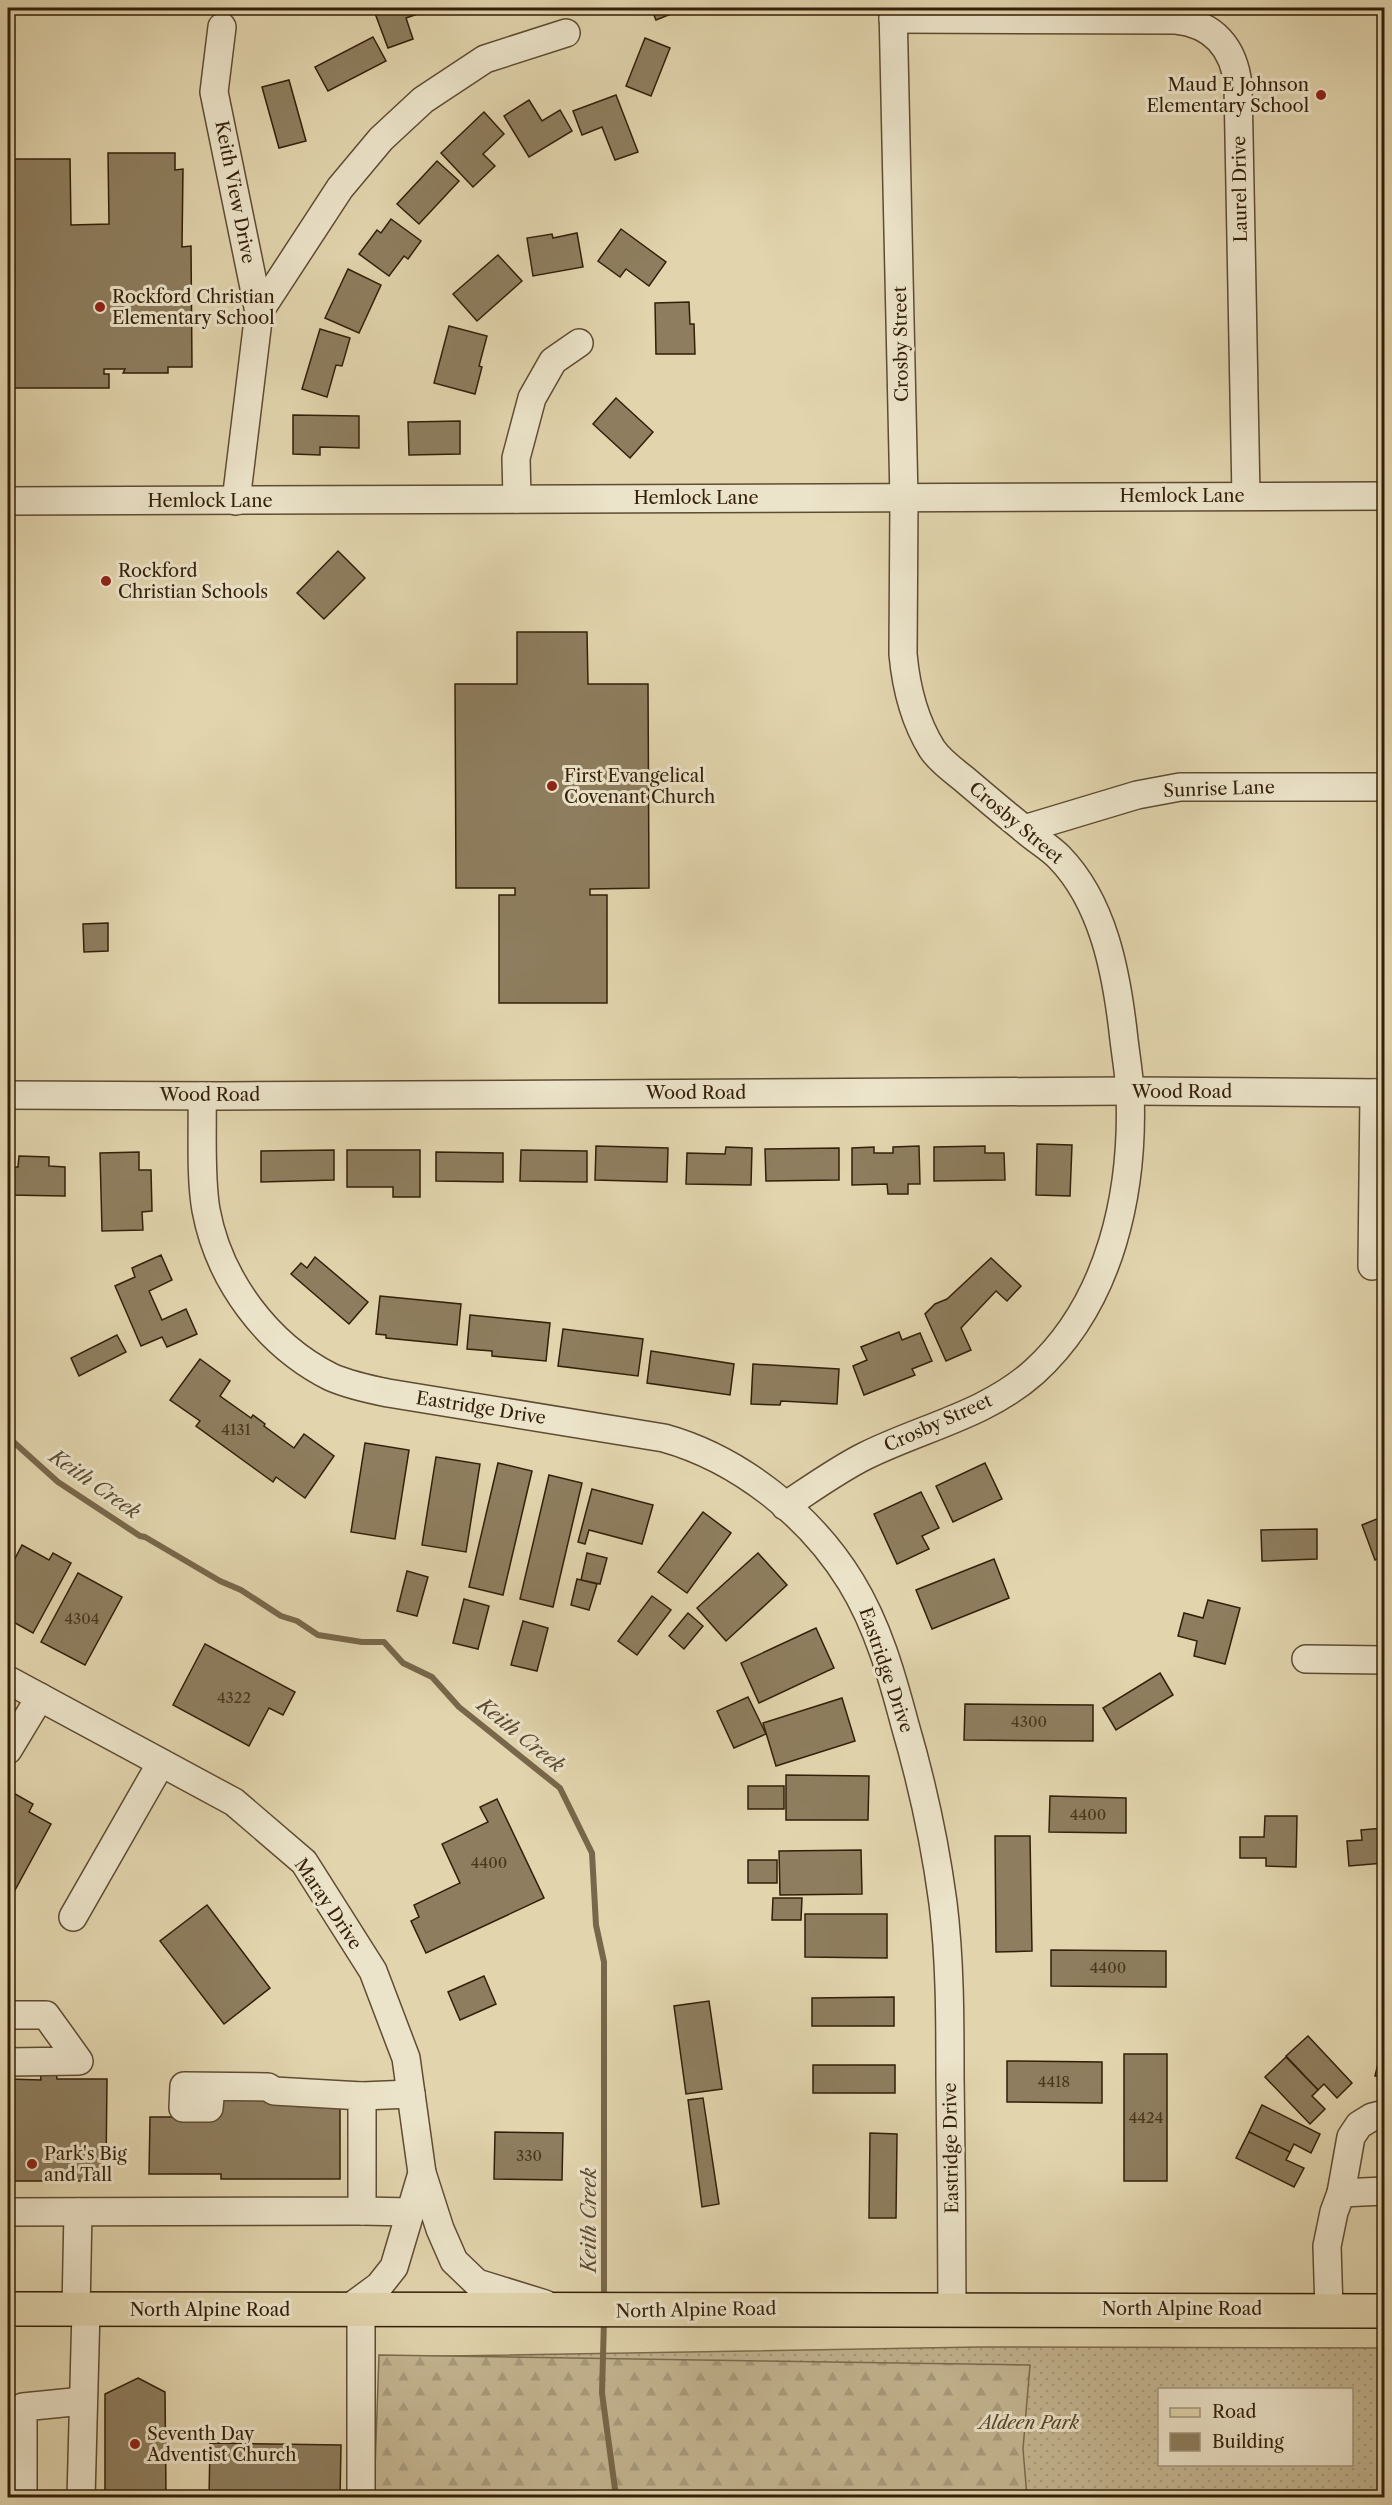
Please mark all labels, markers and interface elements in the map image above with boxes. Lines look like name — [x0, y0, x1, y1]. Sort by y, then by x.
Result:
place label: Maud E Johnson Elementary School — [1146, 74, 1309, 117]
marker: Maud E Johnson Elementary School — [1314, 88, 1328, 102]
street label: Keith View Drive — [210, 119, 260, 265]
street label: Laurel Drive — [1228, 135, 1252, 243]
street label: Crosby Street — [889, 285, 913, 402]
place label: Rockford Christian Elementary School — [112, 286, 275, 329]
marker: Rockford Christian Elementary School — [93, 300, 107, 314]
street label: Hemlock Lane — [1119, 485, 1245, 507]
street label: Hemlock Lane — [633, 487, 759, 509]
street label: Hemlock Lane — [147, 490, 273, 512]
place label: Rockford Christian Schools — [118, 560, 268, 603]
marker: Rockford Christian Schools — [99, 574, 113, 588]
place label: First Evangelical Covenant Church — [564, 765, 715, 808]
street label: Sunrise Lane — [1163, 776, 1275, 802]
street label: Crosby Street — [965, 777, 1068, 869]
marker: First Evangelical Covenant Church — [545, 779, 559, 793]
street label: Wood Road — [1131, 1081, 1232, 1103]
street label: Wood Road — [645, 1082, 746, 1104]
street label: Wood Road — [159, 1084, 260, 1106]
street label: Eastridge Drive — [415, 1387, 547, 1429]
street label: Crosby Street — [881, 1389, 996, 1457]
house number: 4131 — [221, 1420, 251, 1439]
water label: Keith Creek — [44, 1443, 145, 1524]
street label: Eastridge Drive — [854, 1604, 918, 1736]
house number: 4304 — [64, 1609, 100, 1628]
house number: 4322 — [217, 1688, 251, 1707]
water label: Keith Creek — [471, 1691, 570, 1778]
house number: 4300 — [1011, 1712, 1047, 1731]
house number: 4400 — [1070, 1805, 1106, 1824]
house number: 4400 — [471, 1853, 507, 1872]
street label: Maray Drive — [289, 1854, 367, 1954]
house number: 4400 — [1090, 1958, 1126, 1977]
house number: 4418 — [1038, 2072, 1070, 2091]
street label: Eastridge Drive — [939, 2082, 963, 2214]
house number: 4424 — [1129, 2108, 1163, 2127]
place label: Park's Big and Tall — [44, 2143, 127, 2186]
house number: 330 — [516, 2146, 542, 2165]
marker: Park's Big and Tall — [25, 2157, 39, 2171]
water label: Keith Creek — [577, 2167, 601, 2274]
street label: North Alpine Road — [615, 2298, 777, 2322]
street label: North Alpine Road — [1102, 2298, 1262, 2320]
street label: North Alpine Road — [130, 2299, 290, 2321]
legend — [1158, 2388, 1353, 2466]
text: Road — [1212, 2401, 1257, 2423]
park label: Aldeen Park — [976, 2412, 1080, 2434]
place label: Seventh Day Adventist Church — [146, 2423, 296, 2466]
text: Building — [1212, 2431, 1284, 2453]
marker: Seventh Day Adventist Church — [128, 2437, 142, 2451]

